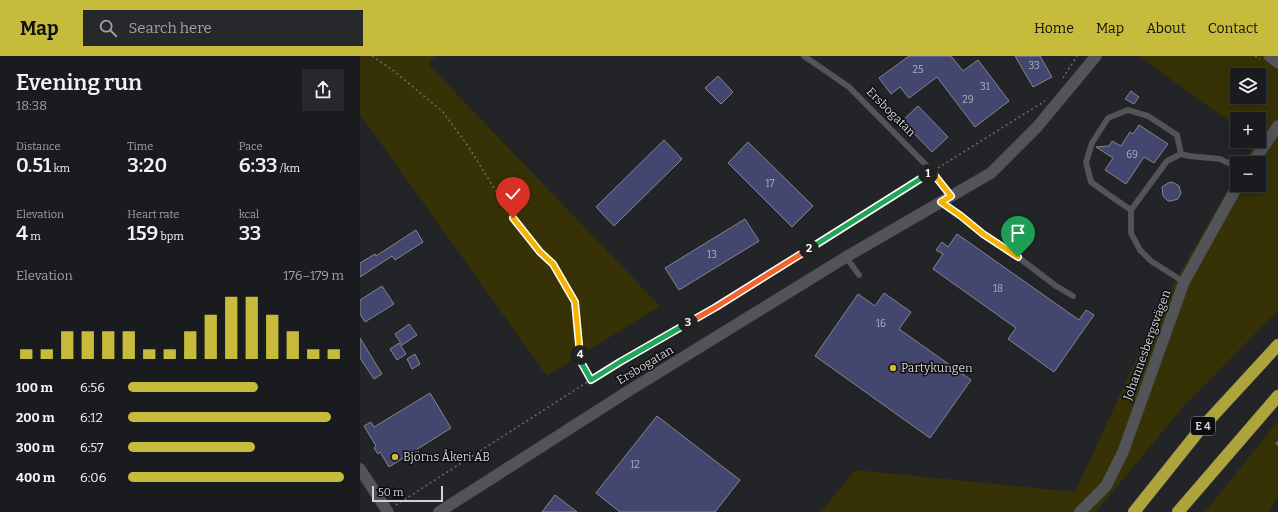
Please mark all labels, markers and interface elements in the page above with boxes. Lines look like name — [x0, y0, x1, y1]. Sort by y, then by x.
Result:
search box — [83, 10, 363, 46]
text: Map — [20, 17, 59, 40]
icon: search — [97, 17, 119, 39]
text: Search here — [129, 19, 212, 37]
text: Home — [1034, 20, 1074, 37]
text: Map — [1096, 20, 1124, 37]
text: About — [1146, 20, 1186, 37]
text: Contact — [1208, 20, 1258, 37]
house number: 33 — [1028, 60, 1040, 72]
house number: 25 — [913, 64, 923, 76]
map controls — [1230, 68, 1266, 192]
button: layers — [1230, 68, 1266, 104]
text: Evening run — [16, 69, 142, 96]
button: share — [302, 69, 344, 111]
house number: 31 — [980, 81, 990, 93]
street label: Ersbogatan — [864, 85, 919, 140]
house number: 29 — [962, 94, 974, 106]
text: 18:38 — [16, 98, 47, 113]
button: + — [1230, 112, 1266, 148]
text: Distance — [16, 140, 61, 153]
text: Time — [127, 140, 153, 153]
text: Pace — [239, 140, 262, 153]
house number: 69 — [1126, 149, 1138, 161]
text: 0.51 — [16, 153, 51, 177]
text: 3:20 — [127, 153, 167, 177]
text: 6:33 — [239, 153, 278, 177]
button: − — [1230, 156, 1266, 192]
text: km — [51, 162, 70, 175]
text: /km — [278, 162, 300, 175]
pin: 1 — [918, 164, 938, 184]
text: 1 — [926, 167, 930, 180]
pin — [496, 177, 530, 218]
house number: 17 — [766, 178, 774, 190]
icon: check — [502, 183, 524, 205]
text: Elevation — [16, 208, 64, 221]
text: Heart rate — [127, 208, 179, 221]
text: kcal — [239, 208, 259, 221]
pin — [1001, 216, 1035, 257]
text: 4 — [16, 221, 28, 245]
text: 159 — [127, 221, 158, 245]
text: 33 — [239, 221, 261, 245]
icon: arrive — [1007, 222, 1029, 244]
text: m — [28, 230, 41, 243]
text: bpm — [158, 230, 184, 243]
pin: 2 — [799, 239, 819, 259]
text: 2 — [806, 242, 812, 255]
house number: 13 — [707, 249, 717, 261]
text: Elevation — [16, 268, 73, 283]
text: 176–179 m — [283, 268, 344, 283]
house number: 18 — [993, 283, 1003, 295]
street label: Johannesbergsvägen — [1120, 288, 1174, 403]
pin: 3 — [678, 313, 698, 333]
text: 3 — [685, 316, 691, 329]
house number: 16 — [876, 318, 886, 330]
street label: Ersbogatan — [614, 342, 676, 387]
pin: 4 — [570, 345, 590, 365]
text: 4 — [577, 348, 583, 361]
place label: Partykungen — [901, 361, 973, 375]
marker: Partykungen — [888, 363, 898, 373]
text: 100 m — [16, 380, 53, 395]
text: 6:56 — [80, 380, 105, 395]
text: 200 m — [16, 410, 55, 425]
text: 6:12 — [80, 410, 103, 425]
road number: E 4 — [1191, 417, 1215, 435]
text: 300 m — [16, 440, 55, 455]
text: 6:57 — [80, 440, 104, 455]
place label: Björns Åkeri AB — [403, 449, 490, 464]
marker: Björns Åkeri AB — [390, 452, 400, 462]
house number: 12 — [630, 459, 640, 471]
text: 400 m — [16, 470, 55, 485]
text: 6:06 — [80, 470, 106, 485]
scale bar — [372, 484, 443, 503]
text: 50 m — [378, 486, 404, 499]

